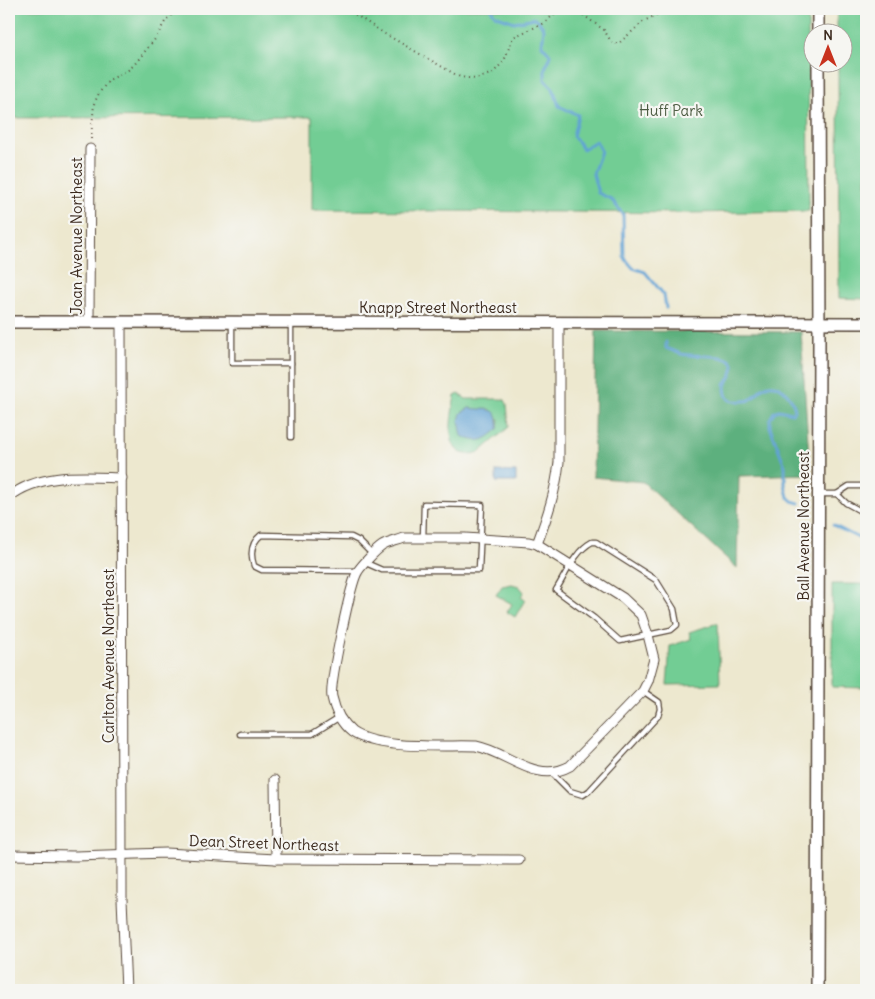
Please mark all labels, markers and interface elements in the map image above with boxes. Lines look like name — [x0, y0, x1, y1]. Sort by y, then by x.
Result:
north arrow — [802, 22, 852, 72]
text: N — [823, 26, 833, 44]
park label: Huff Park — [639, 101, 703, 120]
street label: Joan Avenue Northeast — [67, 157, 86, 315]
street label: Knapp Street Northeast — [359, 298, 517, 317]
street label: Ball Avenue Northeast — [794, 451, 813, 601]
street label: Carlton Avenue Northeast — [99, 569, 118, 743]
street label: Dean Street Northeast — [189, 831, 339, 855]

